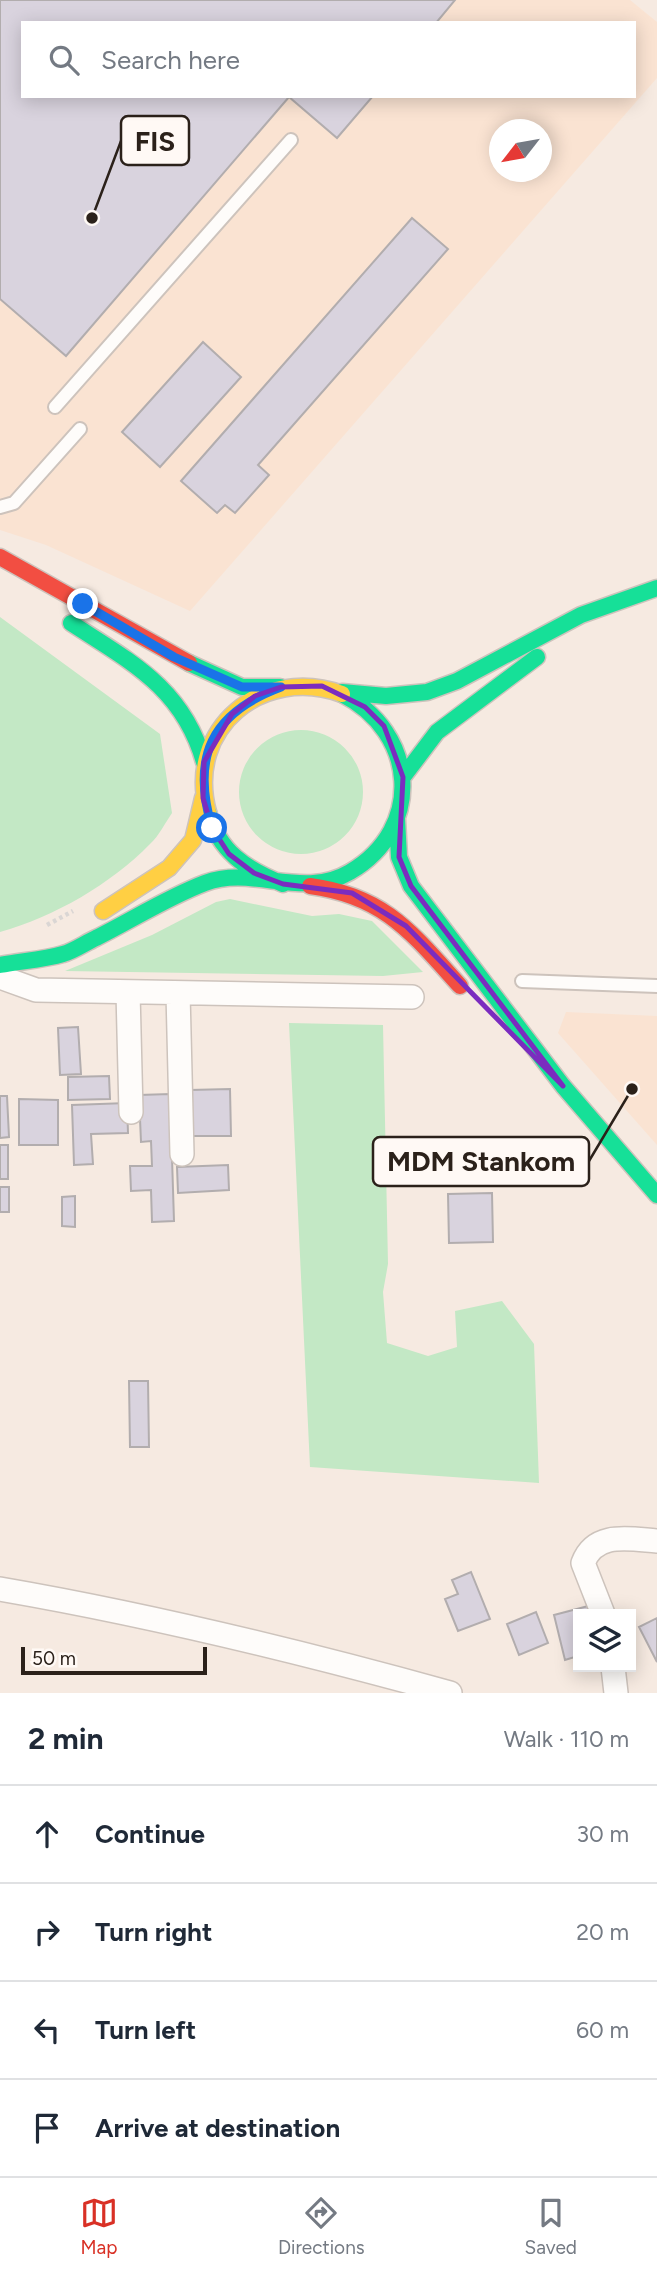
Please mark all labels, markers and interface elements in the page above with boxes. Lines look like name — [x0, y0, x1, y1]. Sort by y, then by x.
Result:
search box — [21, 21, 636, 98]
icon: search — [45, 41, 83, 79]
text: Search here — [101, 44, 240, 76]
callout: FIS — [121, 116, 189, 165]
north arrow — [489, 119, 552, 182]
text: FIS — [135, 124, 175, 158]
route end — [67, 588, 98, 619]
route start — [196, 812, 227, 843]
callout: MDM Stankom — [373, 1137, 589, 1186]
text: MDM Stankom — [387, 1144, 575, 1178]
map controls — [573, 1609, 636, 1672]
button: layers — [573, 1609, 636, 1672]
scale bar — [21, 1644, 206, 1676]
text: 50 m — [32, 1647, 76, 1670]
text: 2 min — [28, 1720, 104, 1757]
text: Walk · 110 m — [504, 1725, 629, 1753]
icon: ahead — [28, 1815, 66, 1853]
text: Continue — [95, 1818, 205, 1850]
text: 30 m — [576, 1820, 629, 1848]
icon: right — [28, 1913, 66, 1951]
text: Turn right — [95, 1916, 212, 1948]
text: 20 m — [576, 1918, 629, 1946]
icon: left — [28, 2011, 66, 2049]
text: Turn left — [95, 2014, 196, 2046]
text: 60 m — [576, 2016, 629, 2044]
icon: arrive — [28, 2109, 66, 2147]
text: Arrive at destination — [95, 2112, 340, 2144]
tab: Map — [80, 2194, 118, 2259]
tab: Directions — [278, 2194, 365, 2259]
tab: Saved — [525, 2194, 577, 2259]

